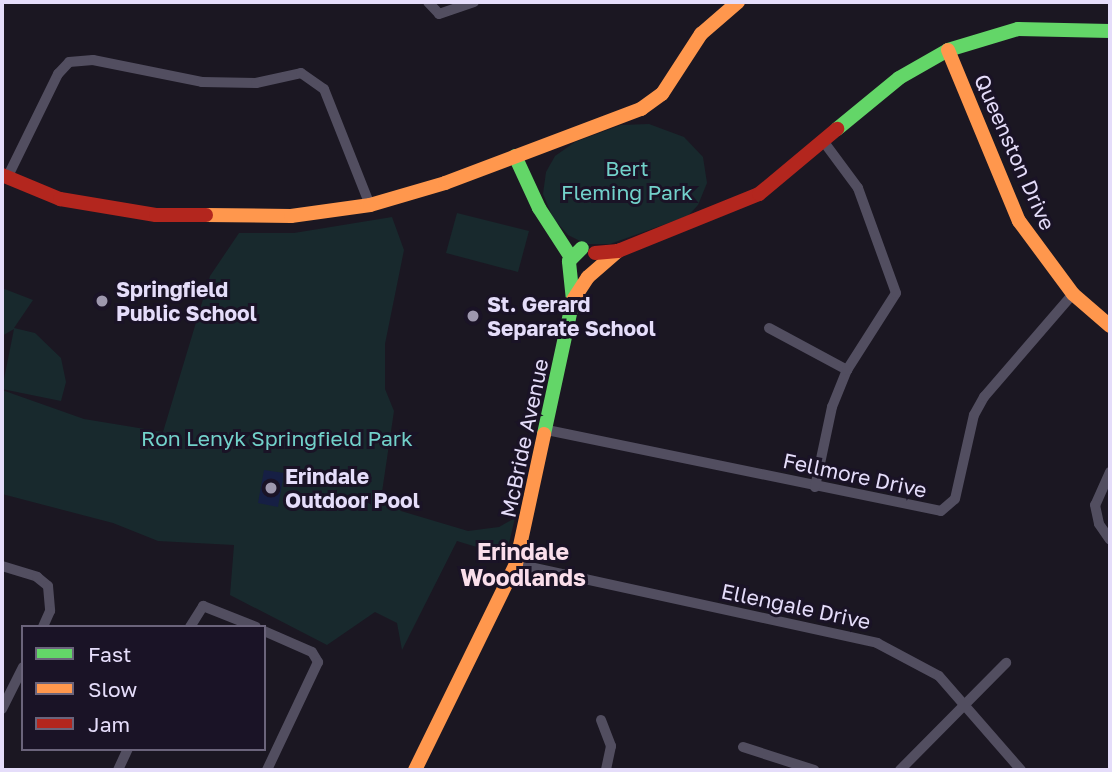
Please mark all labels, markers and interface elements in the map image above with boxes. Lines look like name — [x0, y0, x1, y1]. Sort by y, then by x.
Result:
street label: Queenston Drive — [969, 70, 1061, 234]
park label: Bert Fleming Park — [561, 155, 693, 205]
place label: Springfield Public School — [116, 276, 257, 326]
place label: St. Gerard Separate School — [487, 291, 656, 341]
marker: Springfield Public School — [94, 293, 110, 309]
marker: St. Gerard Separate School — [465, 308, 481, 324]
street label: McBride Avenue — [495, 356, 553, 520]
park label: Ron Lenyk Springfield Park — [141, 425, 413, 451]
street label: Fellmore Drive — [781, 447, 929, 503]
place label: Erindale Outdoor Pool — [285, 463, 420, 513]
marker: Erindale Outdoor Pool — [263, 480, 279, 496]
district label: Erindale Woodlands — [460, 537, 586, 591]
street label: Ellengale Drive — [719, 578, 873, 634]
legend — [21, 625, 266, 751]
text: Fast — [88, 641, 131, 667]
text: Slow — [88, 676, 137, 702]
text: Jam — [88, 711, 130, 737]

